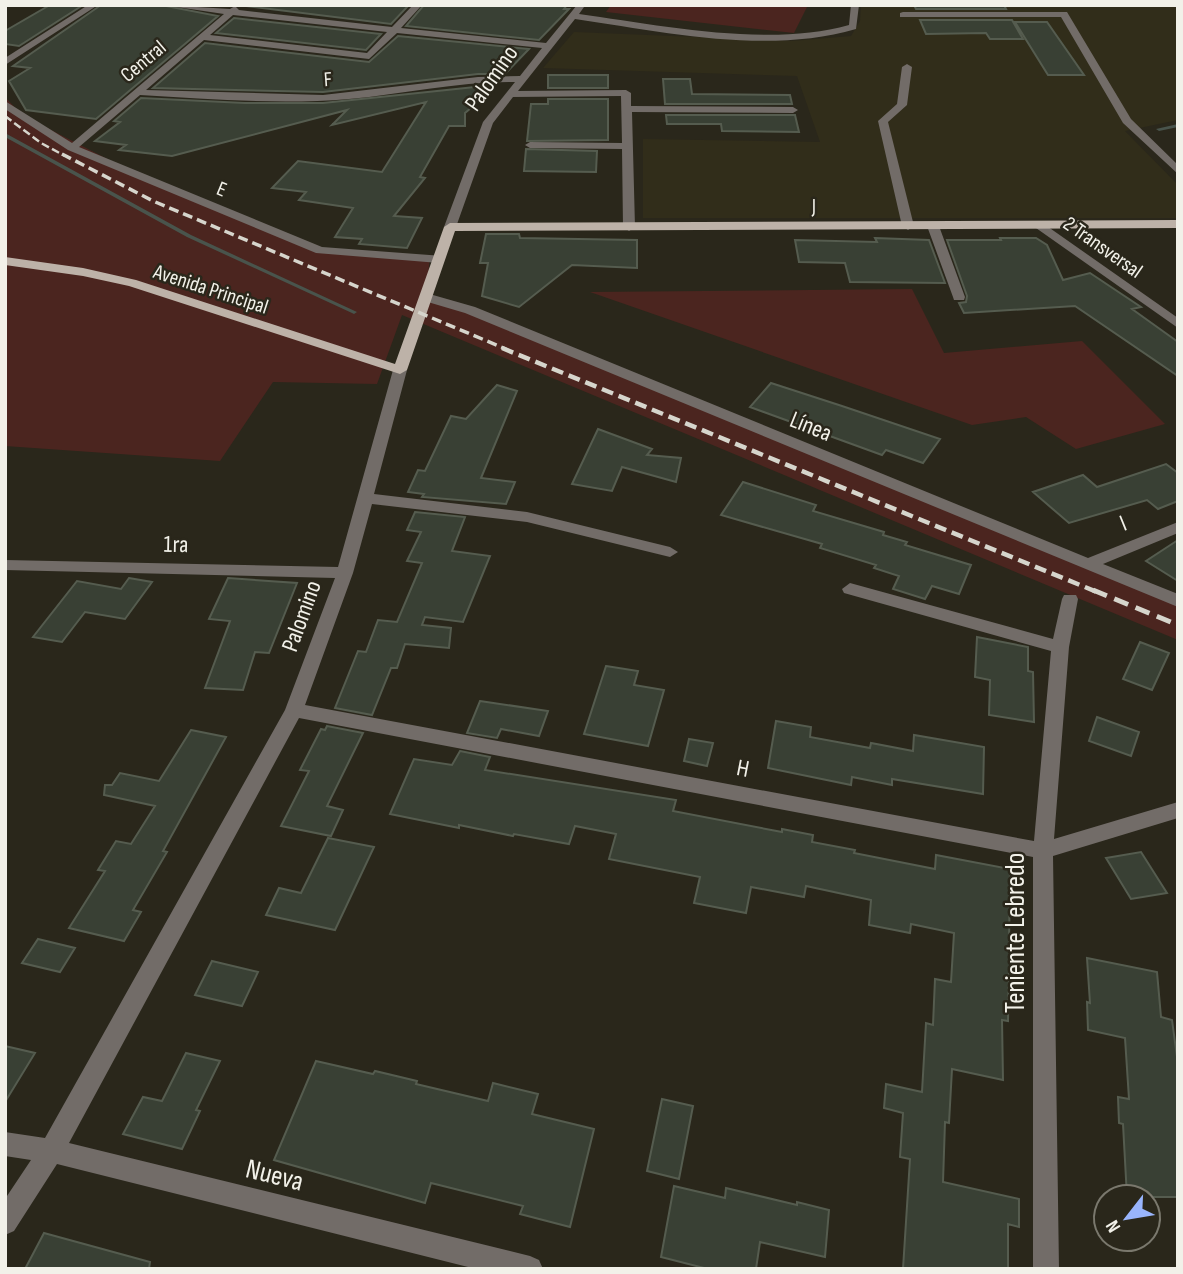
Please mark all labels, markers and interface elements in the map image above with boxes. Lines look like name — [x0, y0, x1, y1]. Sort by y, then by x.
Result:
street label: Central — [115, 35, 171, 88]
street label: Palomino — [458, 40, 524, 117]
street label: F — [323, 67, 333, 92]
street label: E — [213, 176, 231, 203]
street label: J — [811, 195, 816, 220]
street label: 2 Transversal — [1058, 211, 1147, 284]
street label: Avenida Principal — [149, 259, 271, 320]
street label: Línea — [786, 405, 836, 448]
street label: I — [1116, 509, 1131, 538]
street label: 1ra — [163, 530, 189, 559]
street label: Palomino — [275, 577, 328, 656]
street label: H — [734, 753, 752, 784]
street label: Teniente Lebredo — [999, 853, 1032, 1013]
street label: Nueva — [242, 1152, 307, 1199]
north arrow — [1092, 1183, 1162, 1253]
text: N — [1101, 1216, 1126, 1236]

